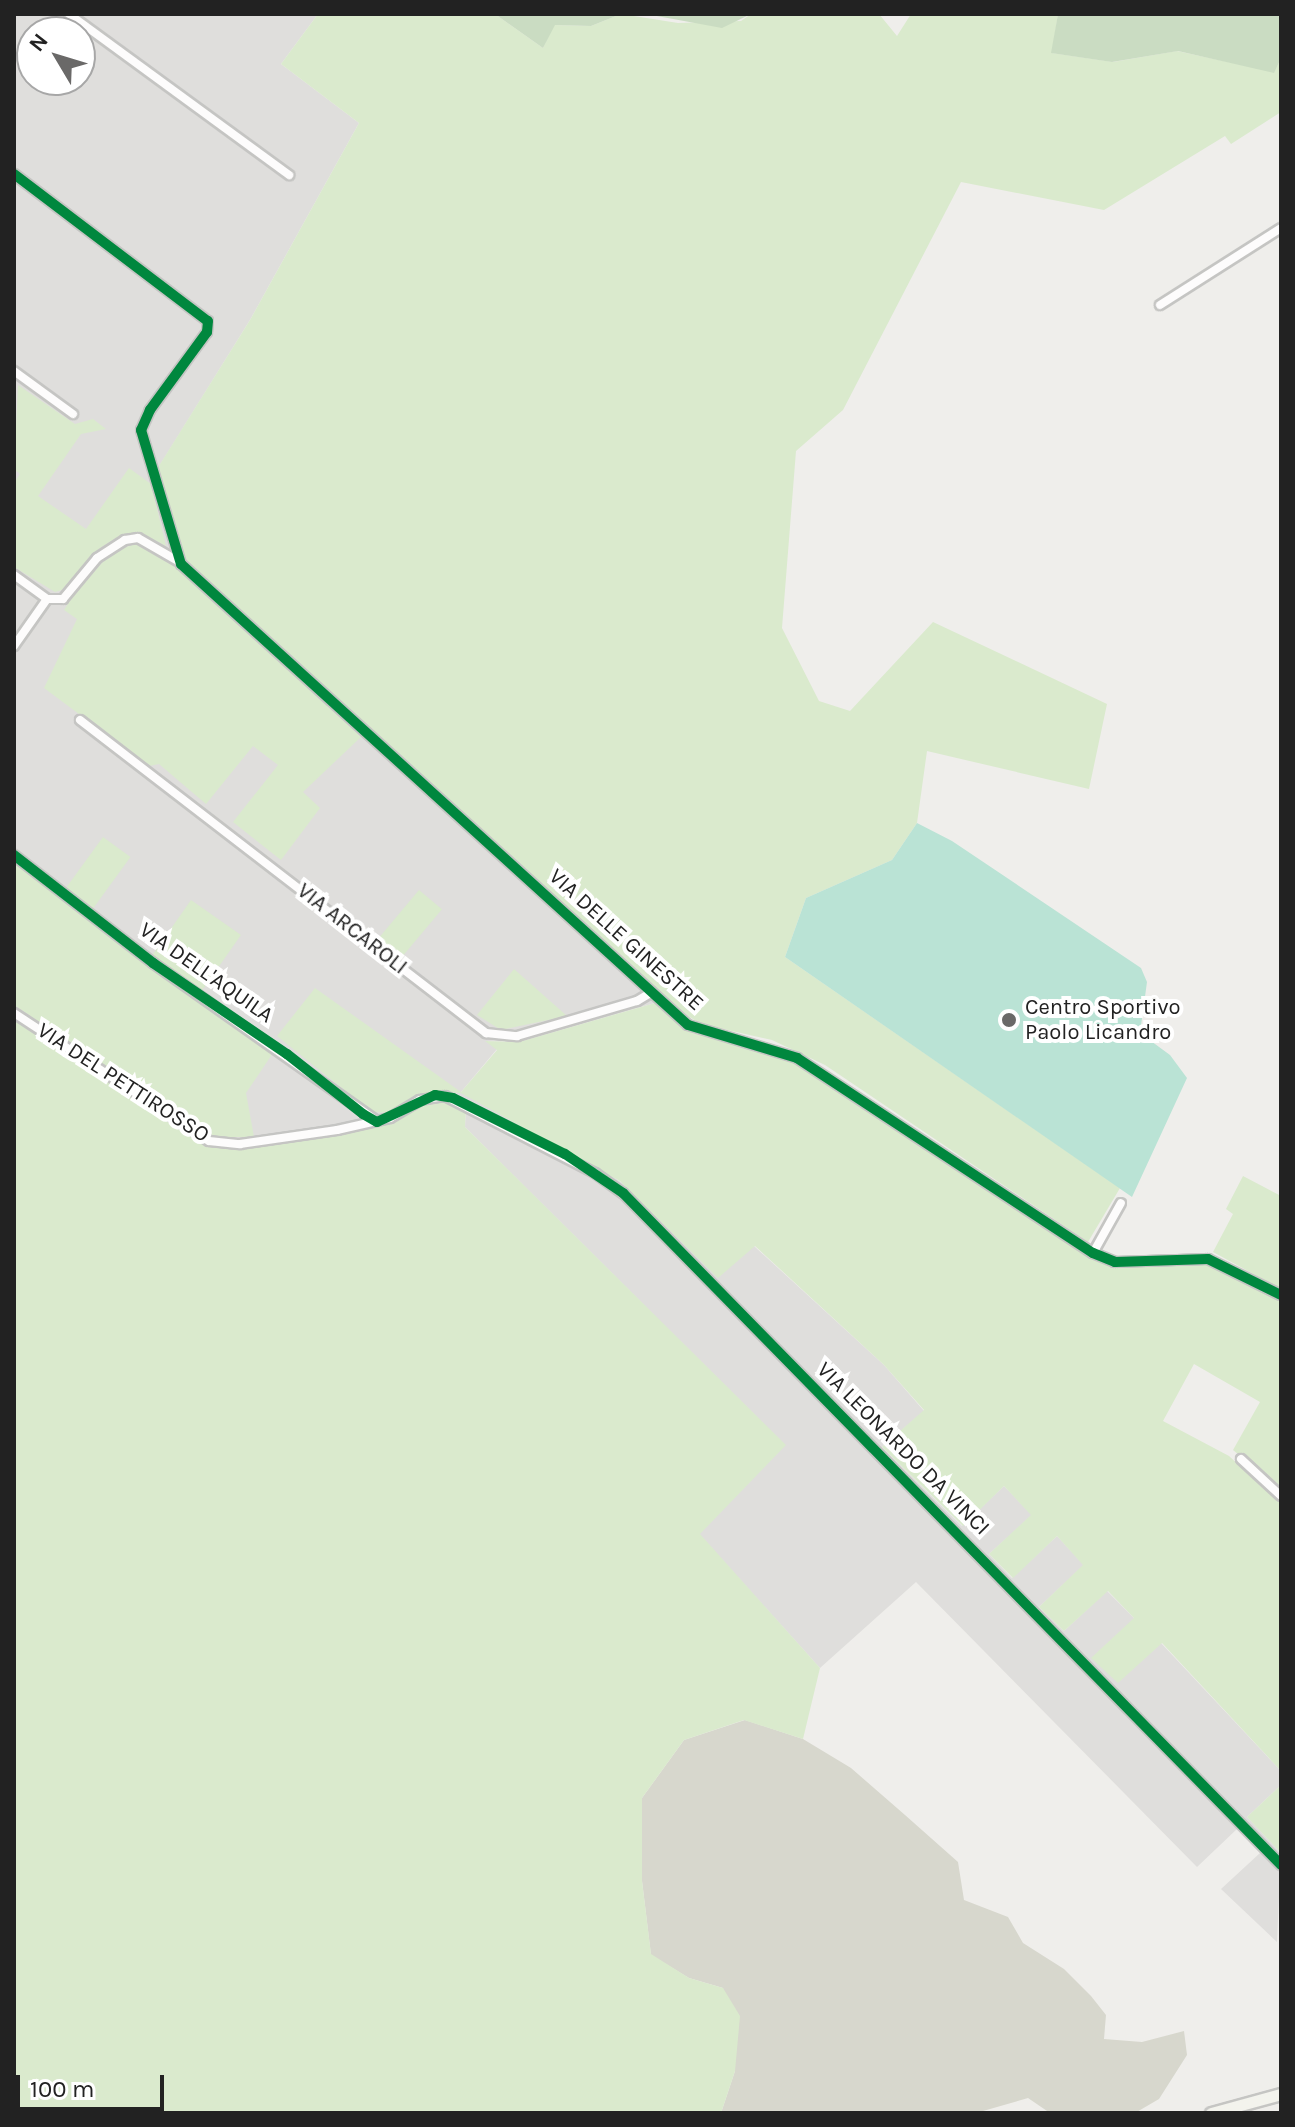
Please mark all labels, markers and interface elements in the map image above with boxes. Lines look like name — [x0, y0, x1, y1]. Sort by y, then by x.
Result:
north arrow — [16, 16, 96, 96]
text: N — [24, 28, 54, 57]
street label: VIA DELLE GINESTRE — [543, 864, 709, 1016]
street label: VIA ARCAROLI — [292, 878, 412, 980]
street label: VIA DELL'AQUILA — [134, 917, 278, 1029]
place label: Centro Sportivo Paolo Licandro — [1025, 994, 1181, 1046]
marker: Centro Sportivo Paolo Licandro — [1000, 1011, 1018, 1029]
street label: VIA DEL PETTIROSSO — [32, 1017, 214, 1149]
street label: VIA LEONARDO DA VINCI — [811, 1357, 995, 1541]
scale bar — [20, 2059, 168, 2109]
text: 100 m — [30, 2075, 95, 2103]

